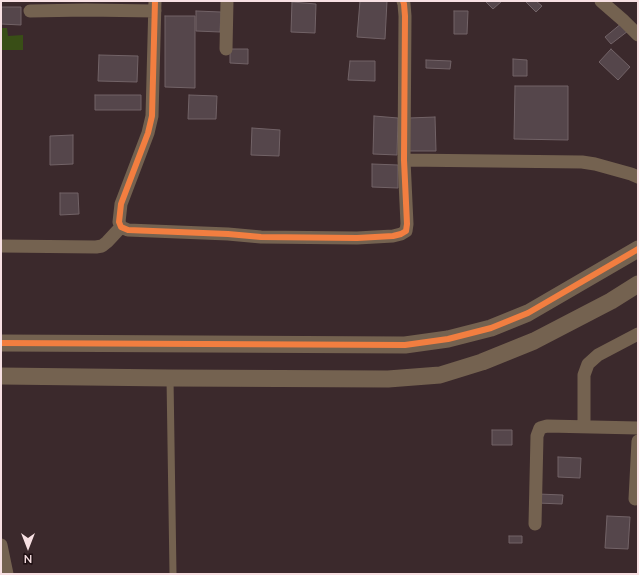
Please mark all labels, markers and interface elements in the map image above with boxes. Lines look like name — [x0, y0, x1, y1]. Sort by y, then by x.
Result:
north arrow — [8, 527, 48, 567]
text: N — [24, 553, 32, 566]

